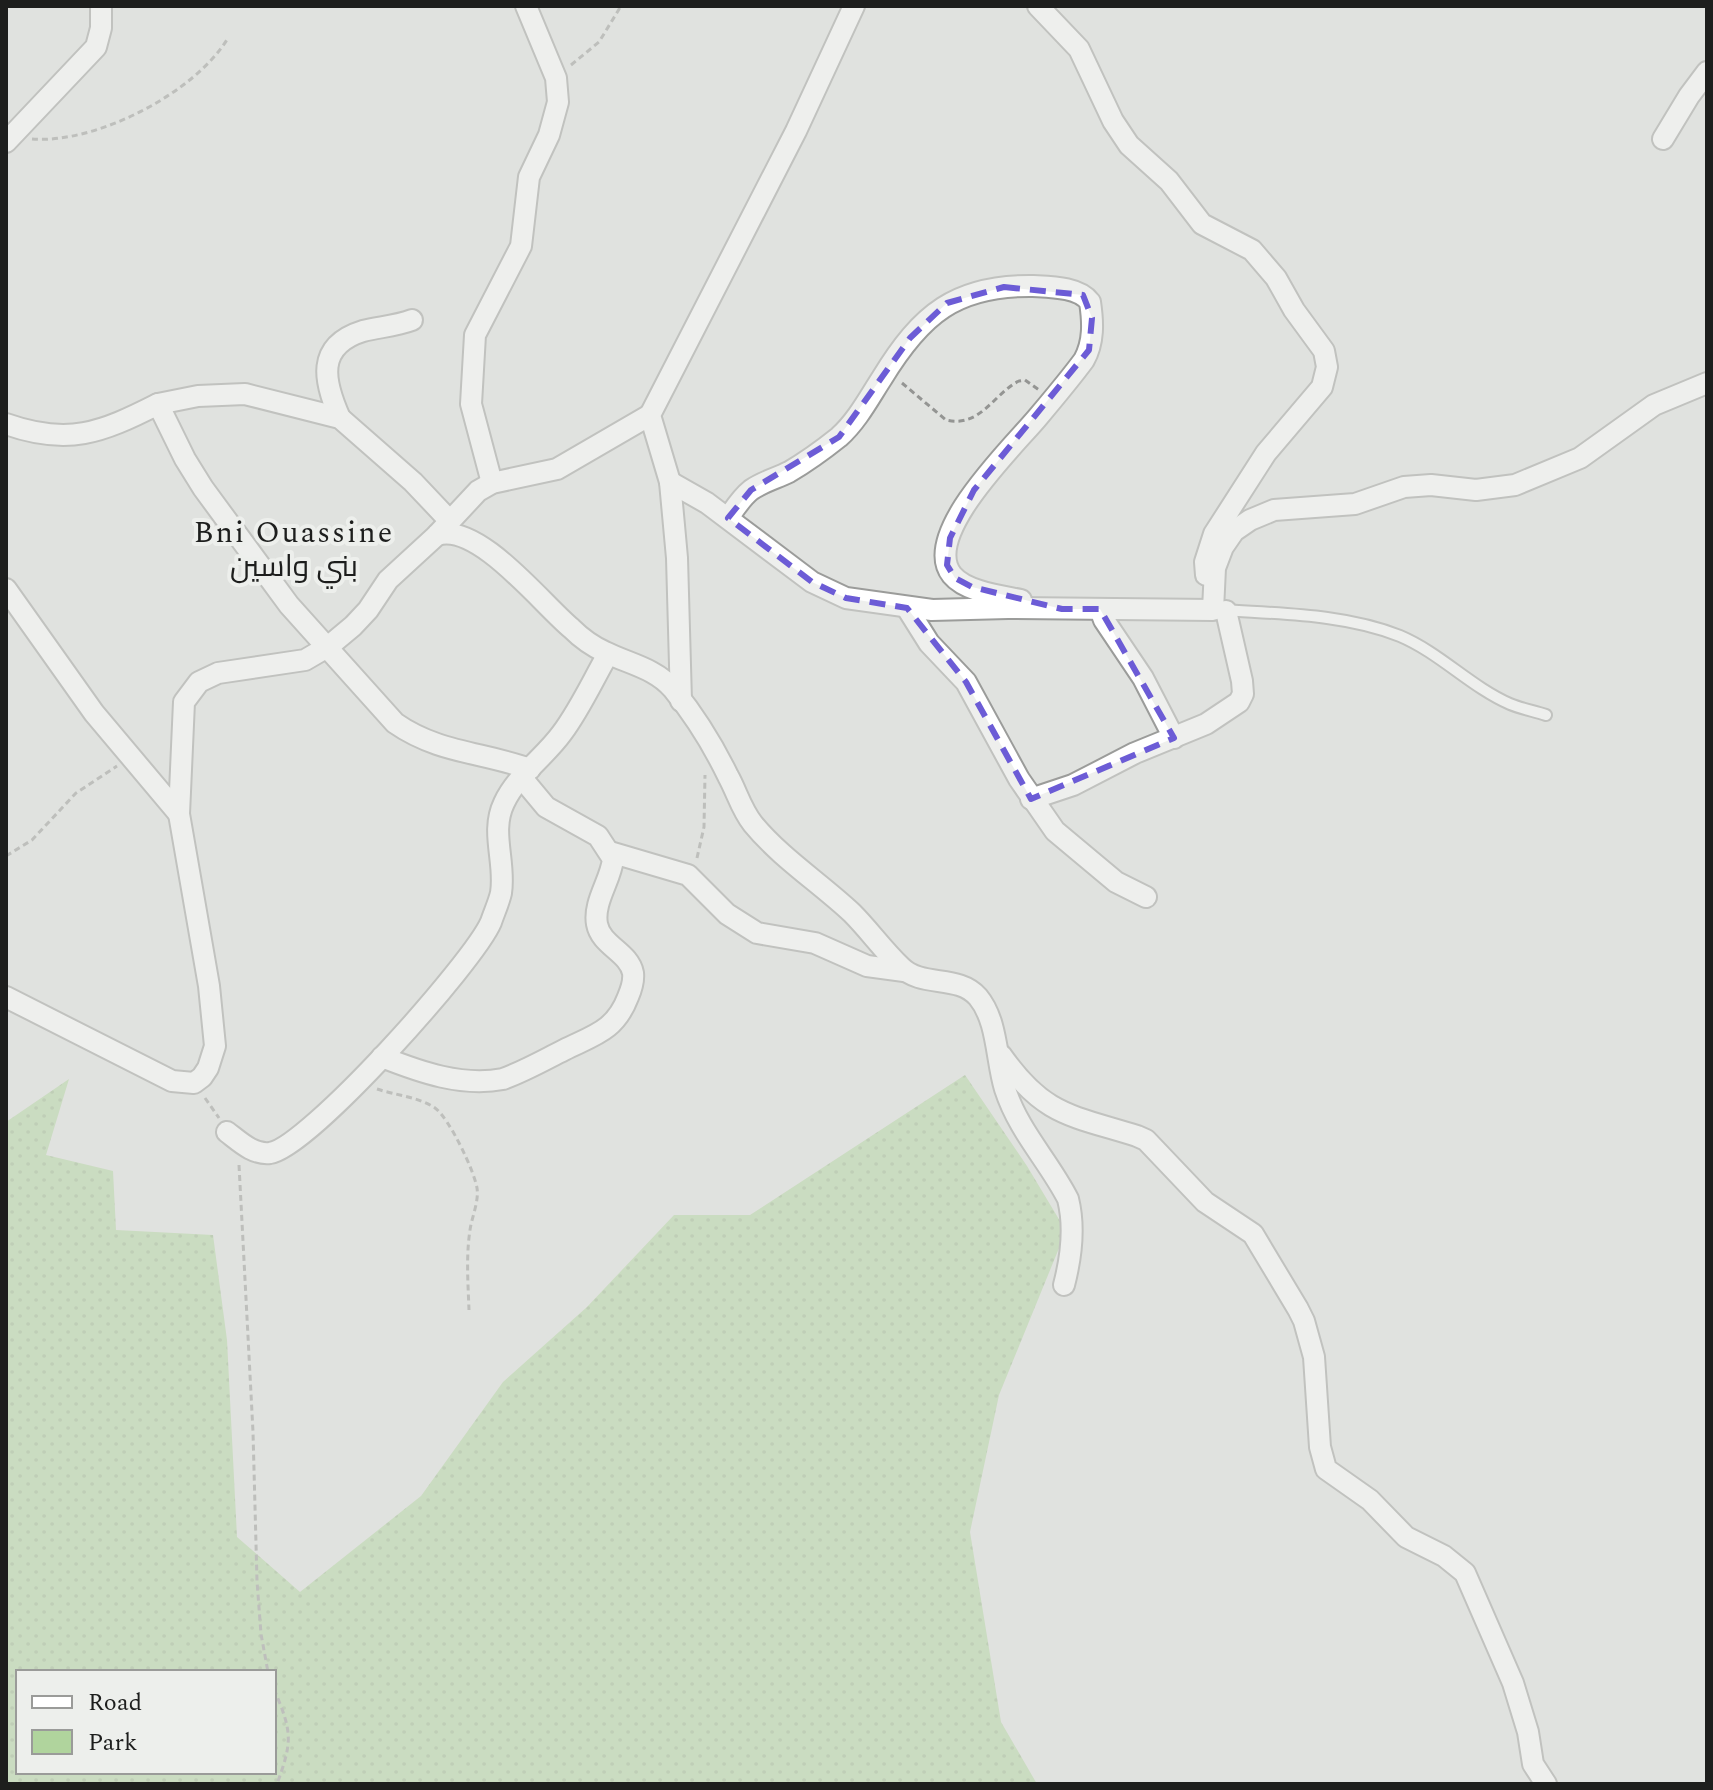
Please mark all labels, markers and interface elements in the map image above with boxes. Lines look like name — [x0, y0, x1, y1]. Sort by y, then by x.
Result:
district label: Bni Ouassine بني واسين — [194, 510, 394, 590]
legend — [16, 1670, 276, 1774]
text: Road — [88, 1685, 142, 1721]
text: Park — [88, 1725, 138, 1761]

